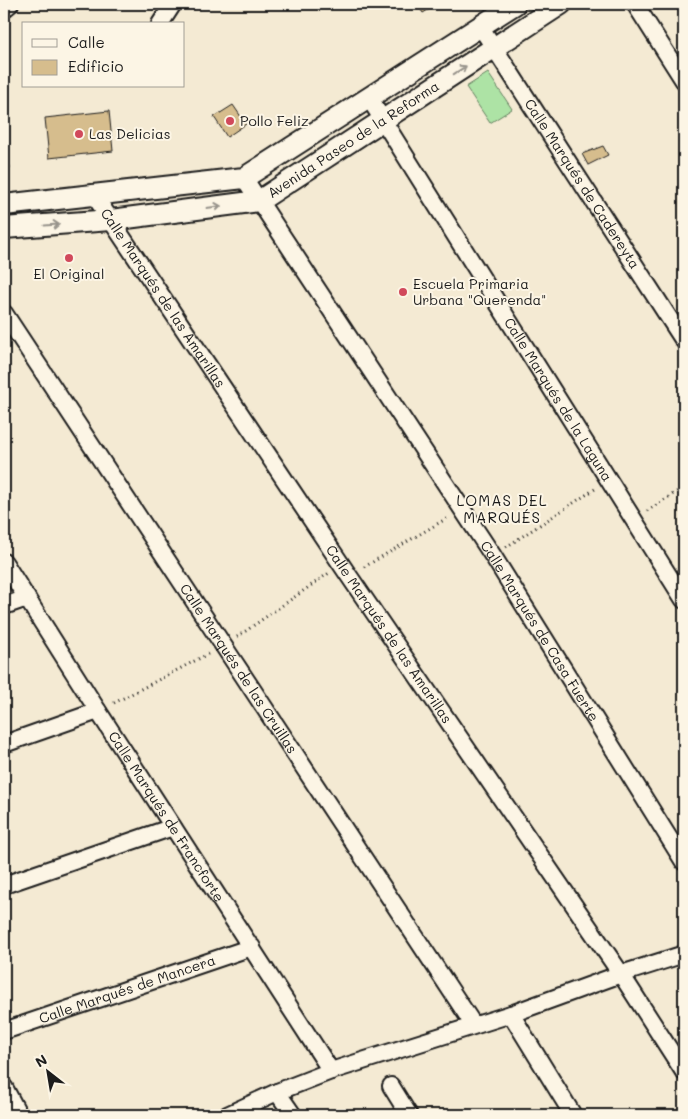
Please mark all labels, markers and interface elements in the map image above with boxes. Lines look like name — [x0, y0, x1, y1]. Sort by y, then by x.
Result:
legend — [22, 22, 185, 88]
text: Calle — [68, 32, 105, 52]
text: Edificio — [68, 56, 124, 76]
one-way arrow — [452, 65, 466, 75]
street label: Avenida Paseo de la Reforma — [263, 76, 442, 202]
street label: Calle Marqués de Cadereyta — [521, 95, 645, 272]
place label: Pollo Feliz — [240, 111, 309, 130]
marker: Pollo Feliz — [224, 115, 236, 127]
place label: Las Delicias — [89, 124, 171, 143]
marker: Las Delicias — [73, 128, 85, 140]
one-way arrow — [205, 201, 221, 211]
street label: Calle Marqués de las Amarillas — [97, 204, 230, 391]
one-way arrow — [44, 220, 60, 229]
marker: El Original — [63, 252, 75, 264]
place label: El Original — [34, 264, 104, 283]
place label: Escuela Primaria Urbana "Querenda" — [413, 274, 546, 309]
marker: Escuela Primaria Urbana "Querenda" — [397, 286, 409, 298]
street label: Calle Marqués de la Laguna — [500, 314, 617, 485]
district label: LOMAS DEL MARQUÉS — [456, 490, 548, 527]
street label: Calle Marqués de Casa Fuerte — [476, 537, 604, 725]
street label: Calle Marqués de las Amarillas — [322, 541, 457, 727]
street label: Calle Marqués de las Cruillas — [176, 580, 302, 757]
street label: Calle Marqués de Francforte — [104, 727, 229, 905]
street label: Calle Marqués de Mancera — [36, 950, 218, 1028]
north arrow — [22, 1046, 72, 1096]
text: N — [32, 1050, 51, 1071]

